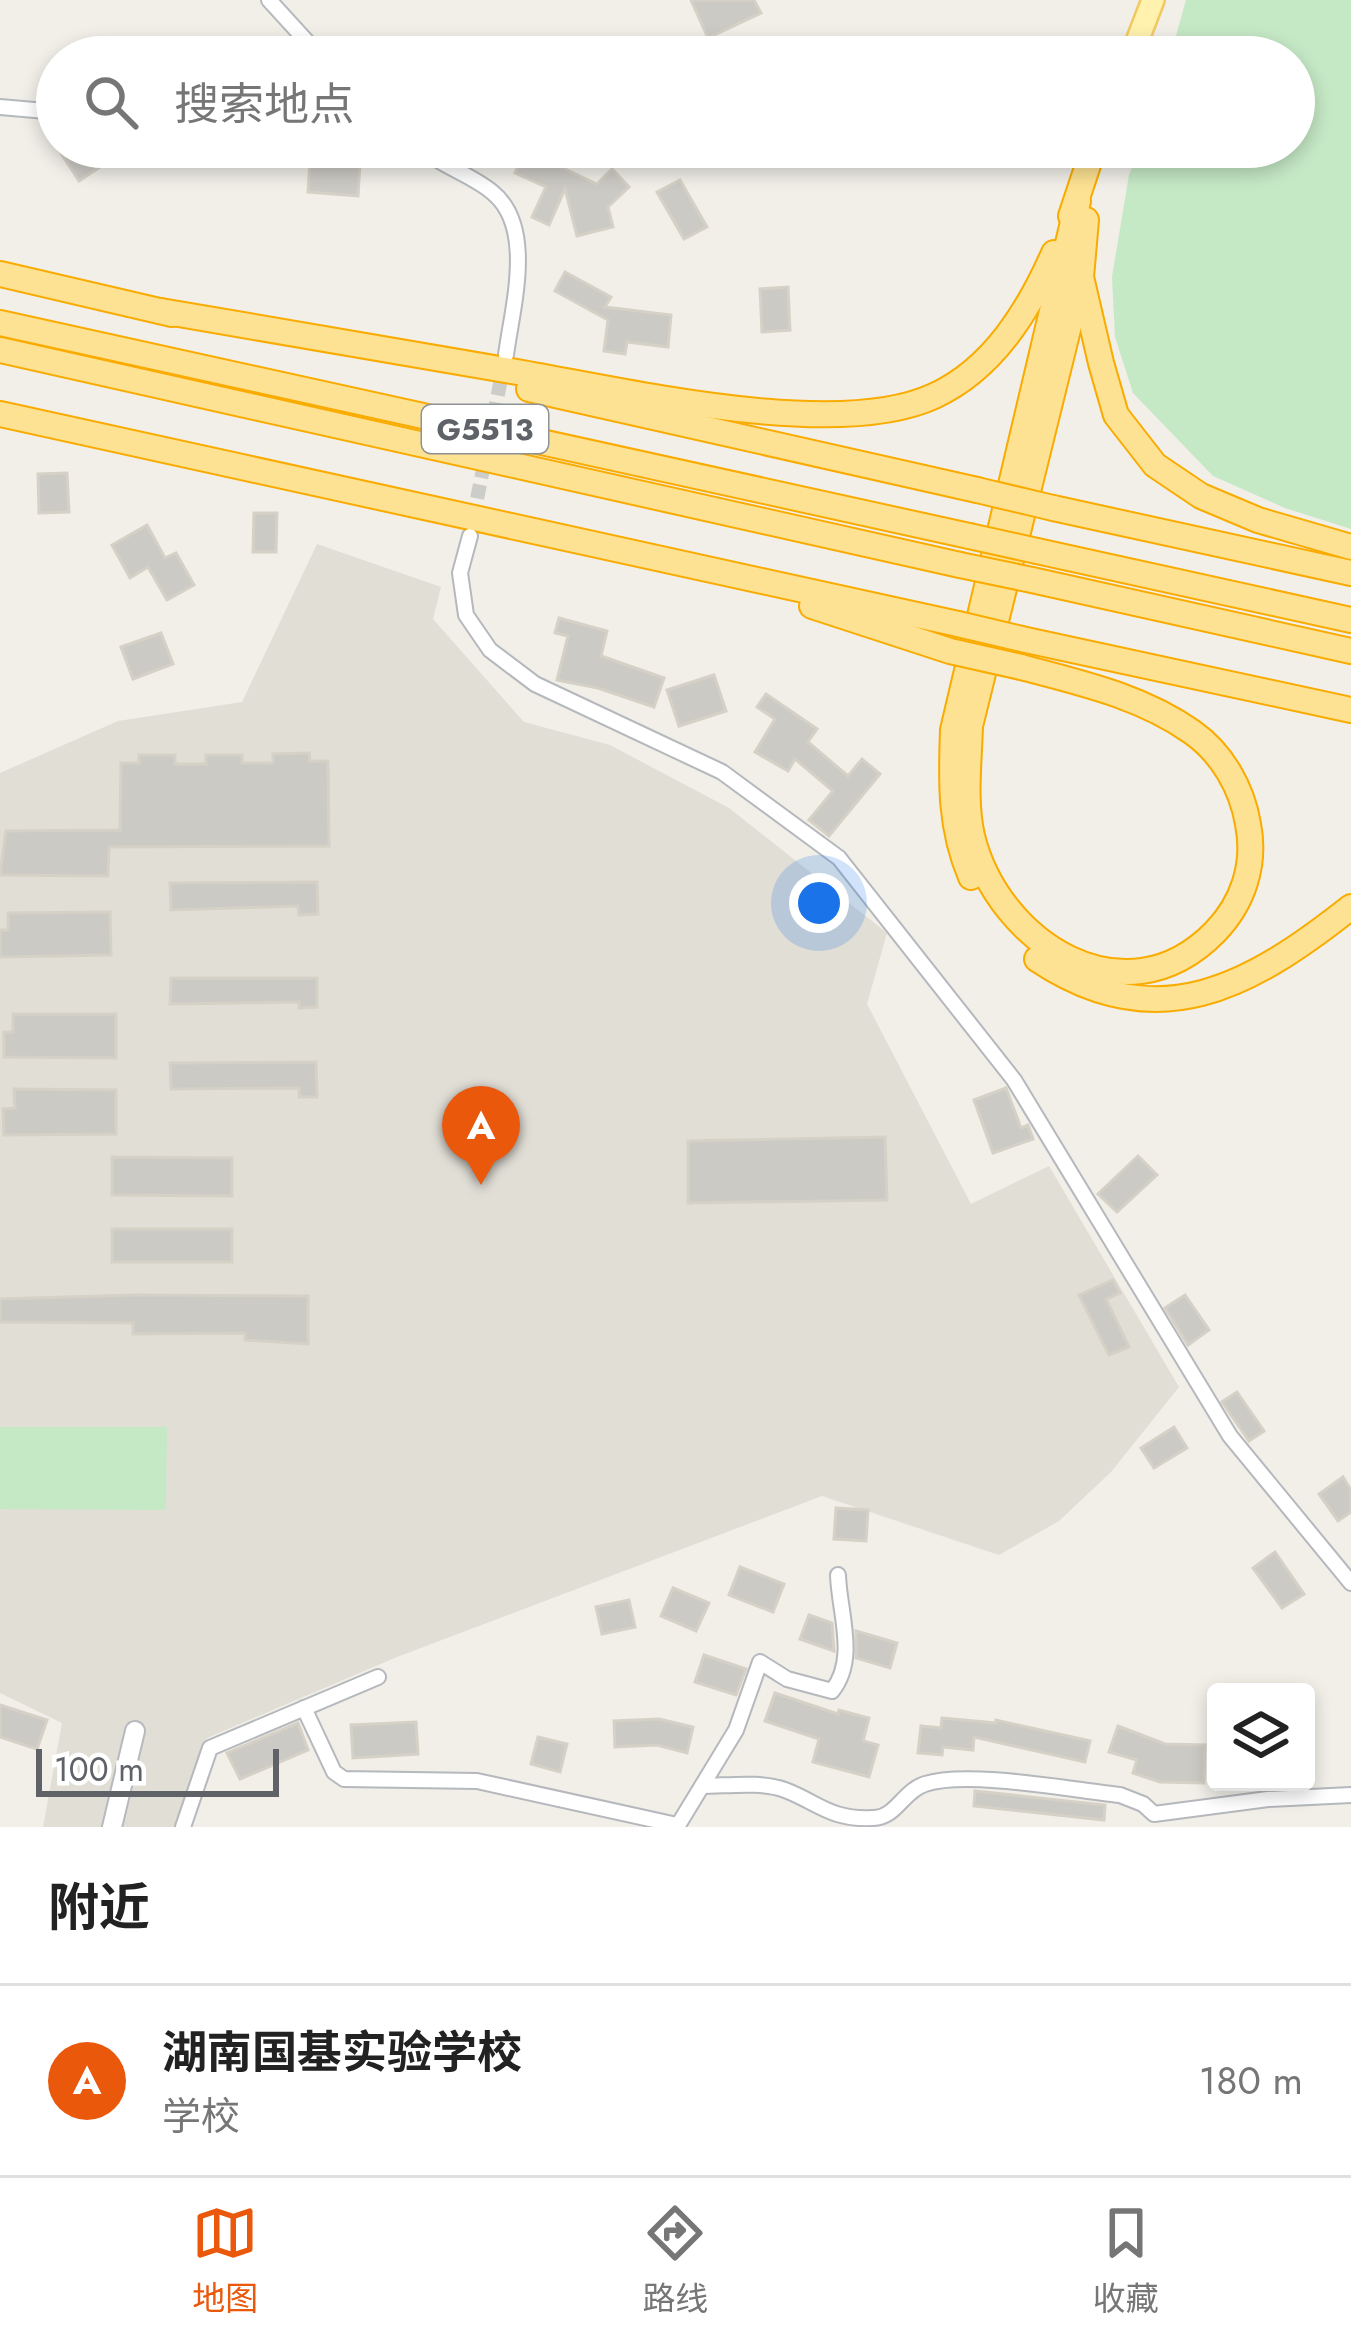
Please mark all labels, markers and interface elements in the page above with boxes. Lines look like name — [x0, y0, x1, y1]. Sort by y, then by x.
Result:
search box — [36, 36, 1315, 168]
icon: search — [78, 69, 144, 135]
text: 搜索地点 — [174, 72, 354, 137]
road number: G5513 — [422, 405, 548, 453]
your location — [789, 873, 849, 933]
pin: A — [442, 1086, 520, 1185]
map controls — [1207, 1683, 1315, 1791]
button: layers — [1207, 1683, 1315, 1791]
scale bar — [36, 1743, 279, 1796]
text: 100 m — [54, 1746, 144, 1793]
text: 附近 — [48, 1870, 150, 1944]
text: 湖南国基实验学校 — [162, 2020, 522, 2085]
text: A — [73, 2052, 101, 2109]
text: 180 m — [1199, 2052, 1303, 2109]
text: 学校 — [162, 2088, 240, 2145]
tab: 地图 — [192, 2200, 258, 2322]
tab: 路线 — [642, 2200, 708, 2322]
tab: 收藏 — [1093, 2200, 1159, 2322]

